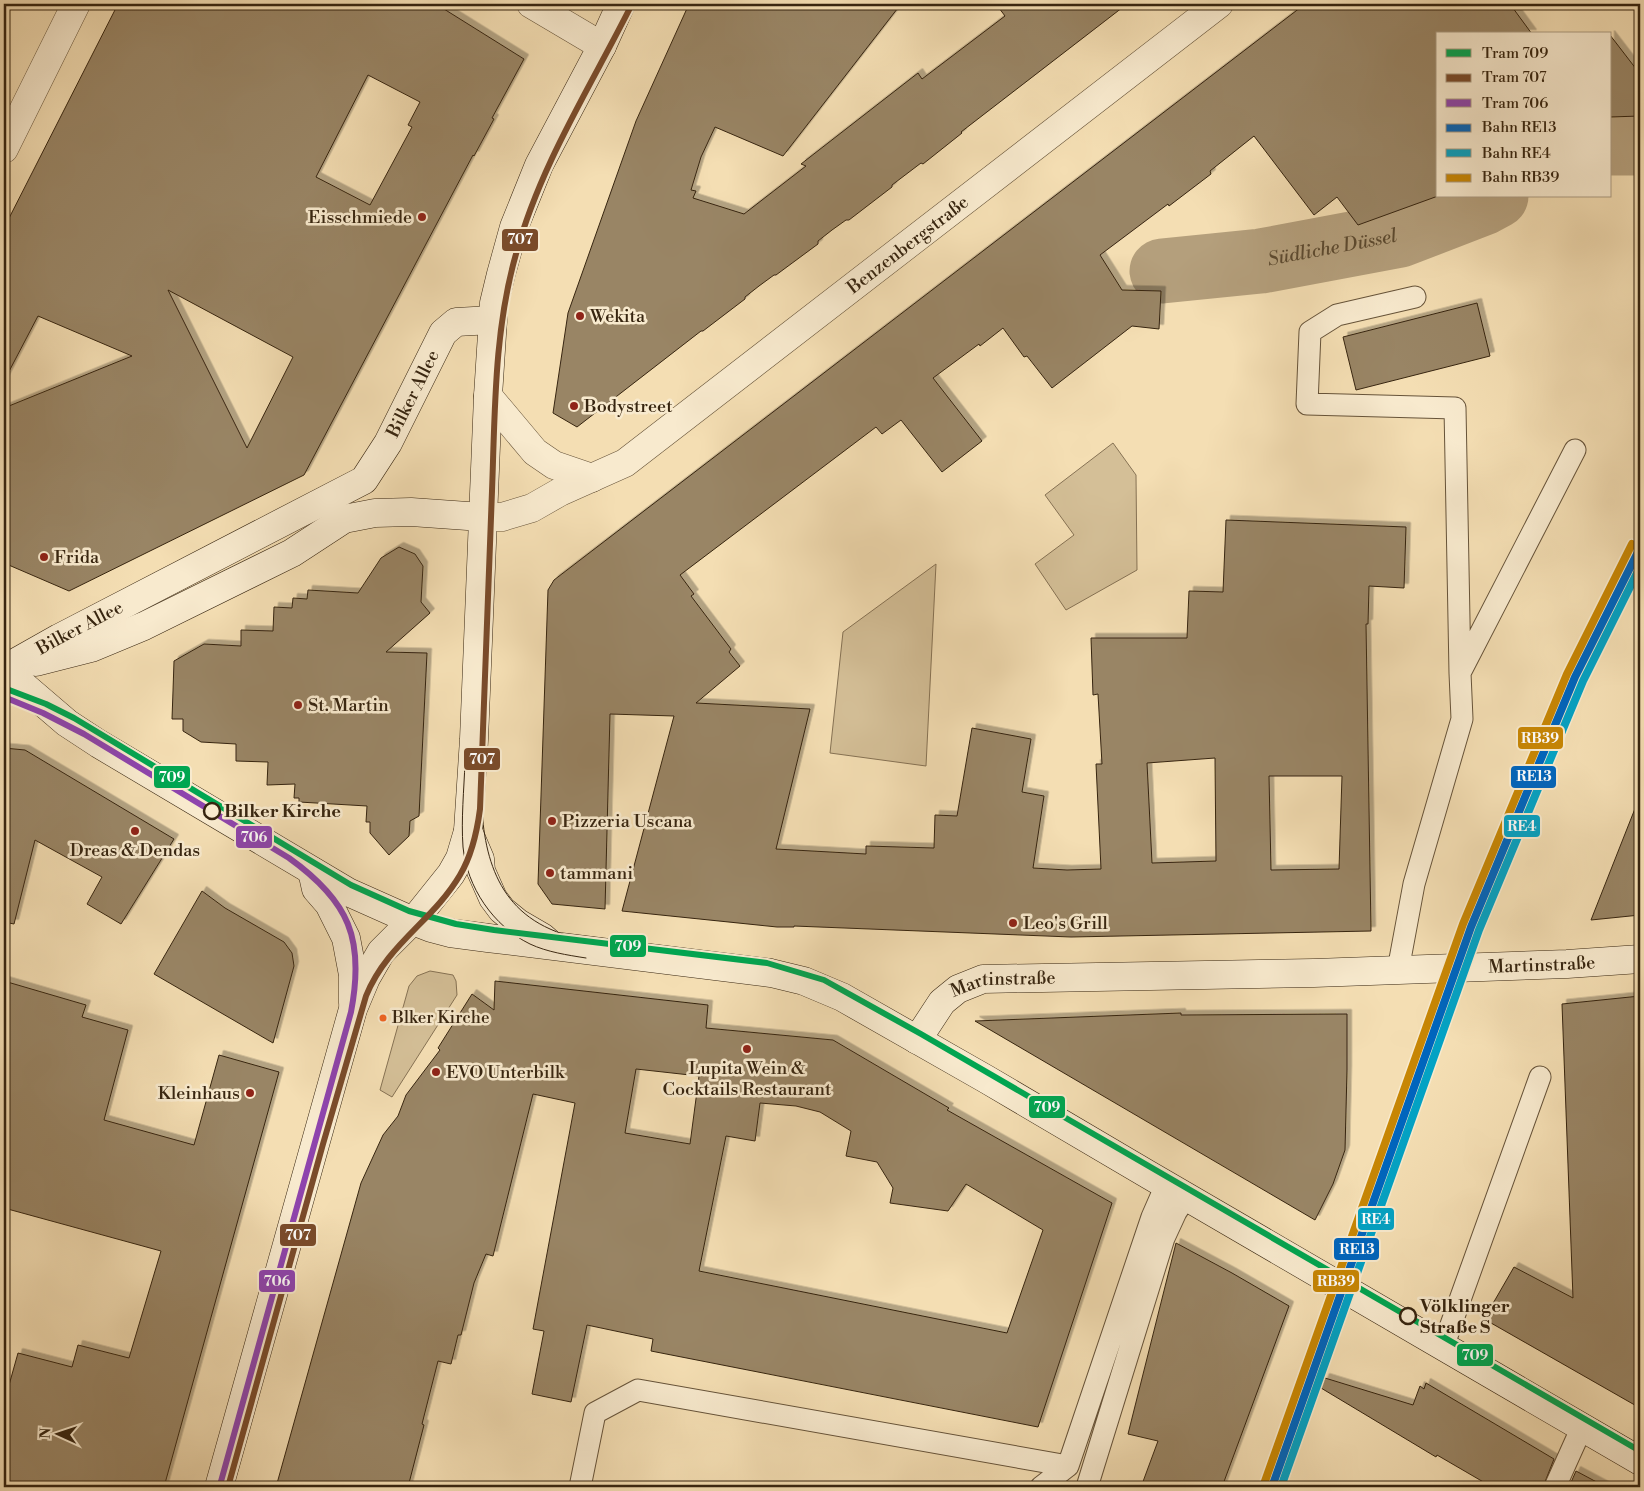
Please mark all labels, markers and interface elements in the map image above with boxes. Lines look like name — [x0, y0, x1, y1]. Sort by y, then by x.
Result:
legend — [1436, 32, 1612, 198]
text: Tram 709 — [1482, 44, 1548, 63]
text: Tram 707 — [1482, 68, 1547, 87]
text: Tram 706 — [1482, 94, 1548, 113]
text: Bahn RE13 — [1481, 118, 1557, 137]
text: Bahn RE4 — [1481, 144, 1551, 163]
text: Bahn RB39 — [1481, 168, 1559, 187]
street label: Benzenbergstraße — [841, 190, 973, 299]
place label: Eisschmiede — [308, 206, 412, 229]
marker: Eisschmiede — [416, 211, 428, 223]
water label: Südliche Düssel — [1266, 224, 1399, 272]
line badge: 707 — [501, 228, 539, 252]
text: 707 — [507, 231, 534, 249]
place label: Wekita — [589, 305, 646, 328]
marker: Wekita — [574, 310, 586, 322]
street label: Bilker Allee — [381, 346, 444, 442]
place label: Bodystreet — [583, 395, 673, 418]
marker: Bodystreet — [568, 400, 580, 412]
place label: Frida — [54, 546, 100, 569]
marker: Frida — [38, 551, 50, 563]
street label: Bilker Allee — [31, 595, 127, 661]
place label: St. Martin — [308, 694, 389, 717]
marker: St. Martin — [292, 699, 304, 711]
line badge: RB39 — [1517, 726, 1564, 750]
text: RB39 — [1521, 730, 1559, 748]
line badge: 707 — [463, 747, 501, 771]
text: 707 — [469, 751, 496, 769]
line badge: 709 — [153, 765, 191, 789]
line badge: RE13 — [1510, 765, 1557, 789]
text: RE13 — [1516, 768, 1552, 786]
text: 709 — [159, 769, 186, 787]
place label: Bilker Kirche — [224, 800, 341, 823]
marker: Bilker Kirche — [203, 802, 221, 820]
place label: Pizzeria Uscana — [562, 810, 693, 833]
line badge: RE4 — [1503, 814, 1541, 838]
marker: Pizzeria Uscana — [546, 815, 558, 827]
text: RE4 — [1507, 818, 1537, 836]
marker: Dreas & Dendas — [129, 825, 141, 837]
line badge: 706 — [235, 825, 273, 849]
text: 706 — [241, 829, 268, 847]
place label: Dreas & Dendas — [70, 839, 200, 862]
place label: tammani — [560, 862, 633, 885]
marker: tammani — [544, 867, 556, 879]
place label: Leo's Grill — [1023, 912, 1108, 935]
marker: Leo's Grill — [1007, 917, 1019, 929]
line badge: 709 — [609, 934, 647, 958]
text: 709 — [615, 938, 642, 956]
street label: Martinstraße — [1488, 951, 1596, 978]
street label: Martinstraße — [947, 966, 1056, 1002]
place label: Blker Kirche — [391, 1007, 489, 1029]
marker: Blker Kirche — [378, 1013, 388, 1023]
marker: Lupita Wein & Cocktails Restaurant — [741, 1043, 753, 1055]
place label: Lupita Wein & Cocktails Restaurant — [663, 1057, 832, 1101]
place label: EVO Unterbilk — [446, 1061, 566, 1084]
marker: EVO Unterbilk — [430, 1066, 442, 1078]
place label: Kleinhaus — [158, 1082, 240, 1105]
marker: Kleinhaus — [244, 1087, 256, 1099]
line badge: 709 — [1028, 1095, 1066, 1119]
text: 709 — [1034, 1099, 1061, 1117]
line badge: RE4 — [1357, 1207, 1395, 1231]
text: RE4 — [1361, 1211, 1391, 1229]
line badge: 707 — [279, 1223, 317, 1247]
text: 707 — [285, 1227, 312, 1245]
line badge: RE13 — [1333, 1237, 1380, 1261]
text: RE13 — [1339, 1241, 1375, 1259]
line badge: 706 — [258, 1269, 296, 1293]
line badge: RB39 — [1312, 1269, 1360, 1293]
text: 706 — [264, 1273, 291, 1291]
text: RB39 — [1317, 1273, 1355, 1291]
place label: Völklinger Straße S — [1419, 1295, 1510, 1339]
marker: Völklinger Straße S — [1399, 1307, 1417, 1325]
line badge: 709 — [1456, 1343, 1494, 1367]
text: 709 — [1462, 1347, 1489, 1365]
north arrow — [32, 1408, 82, 1458]
text: N — [37, 1427, 55, 1439]

